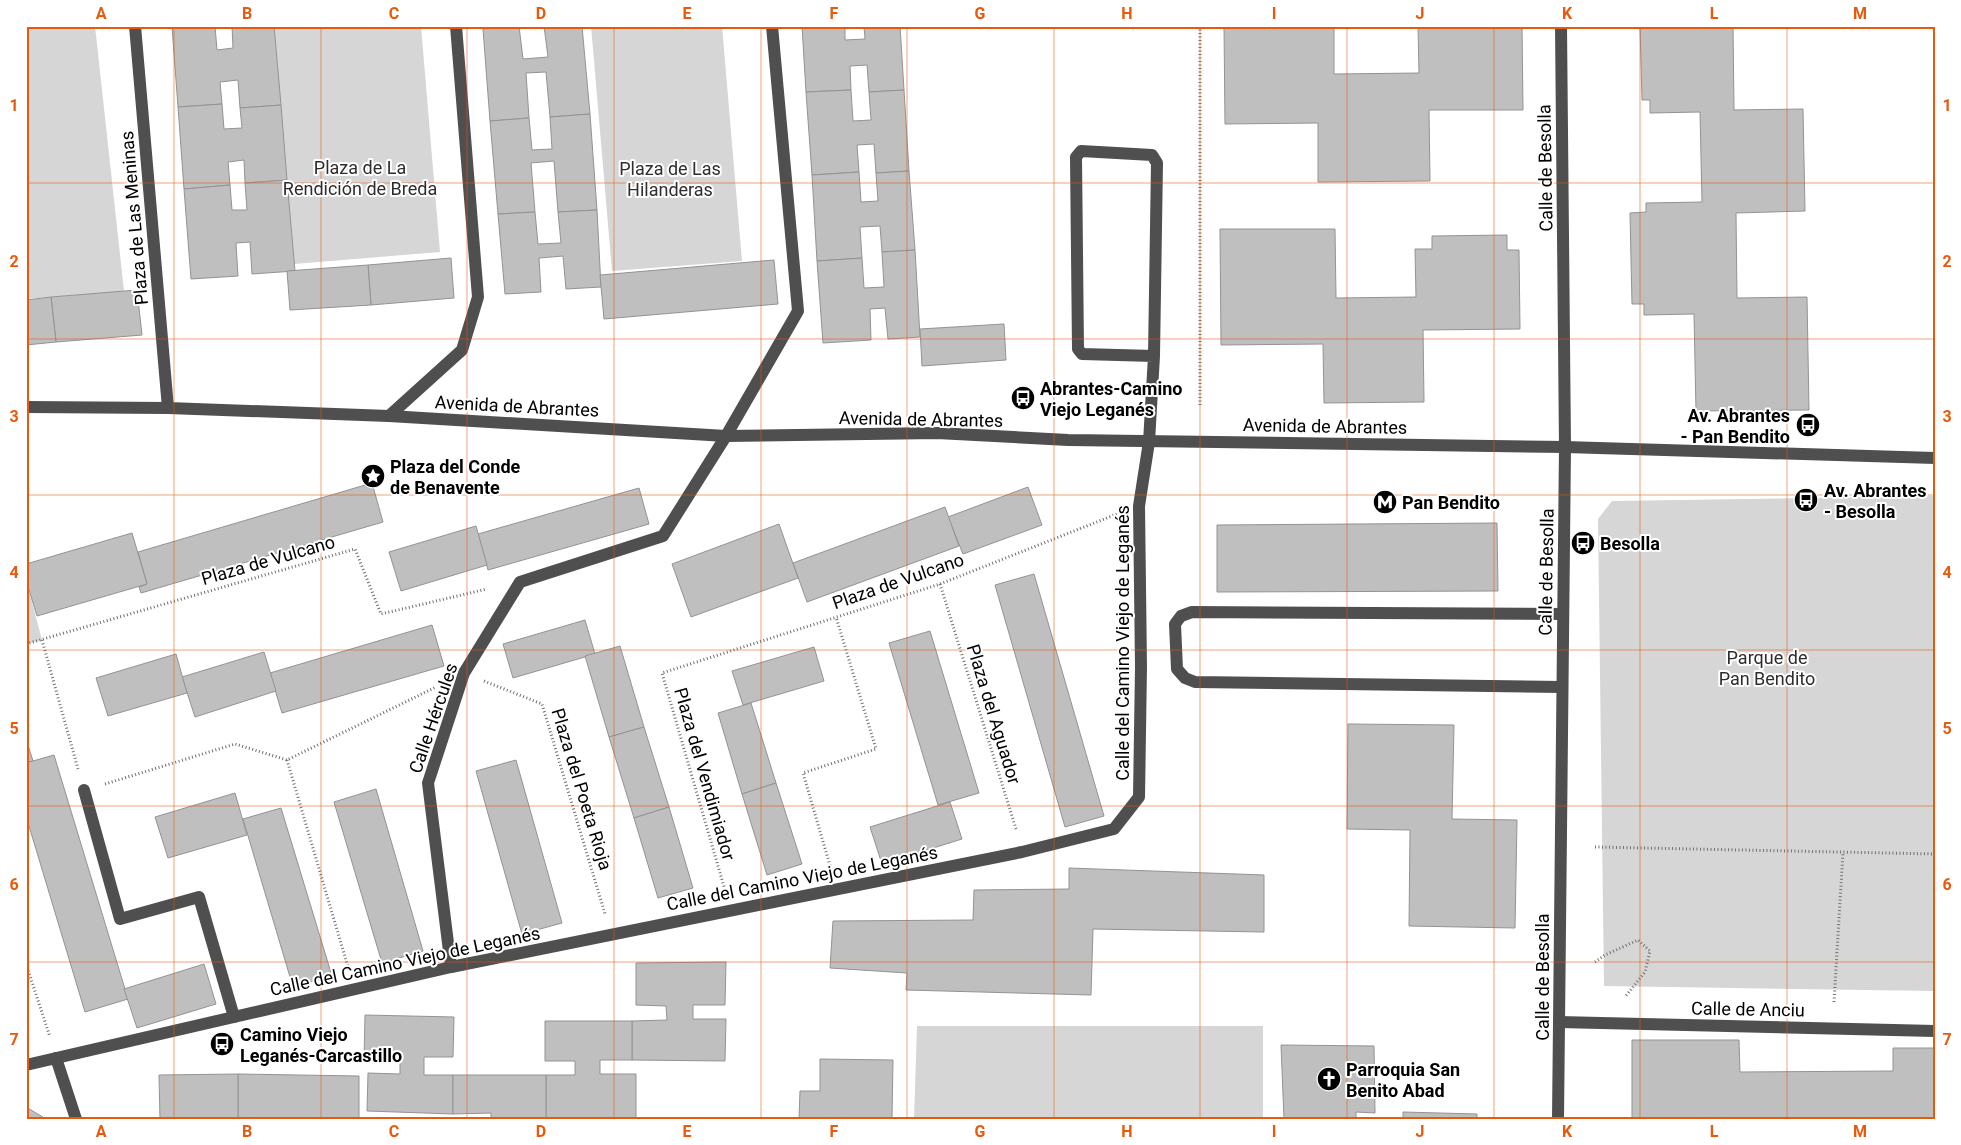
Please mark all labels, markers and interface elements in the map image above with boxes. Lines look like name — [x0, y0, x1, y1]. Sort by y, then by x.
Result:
text: A — [96, 4, 107, 23]
text: B — [242, 4, 252, 23]
text: C — [389, 4, 399, 23]
text: D — [536, 4, 546, 23]
text: E — [683, 4, 692, 23]
text: F — [830, 4, 839, 23]
text: G — [975, 4, 986, 23]
text: H — [1121, 4, 1133, 23]
text: I — [1272, 4, 1276, 23]
text: J — [1416, 4, 1424, 23]
text: K — [1562, 4, 1573, 23]
text: L — [1710, 4, 1719, 23]
text: M — [1853, 4, 1867, 23]
text: 1 — [9, 96, 19, 115]
text: 1 — [1942, 96, 1952, 115]
street label: Calle de Besolla — [1533, 104, 1557, 232]
street label: Plaza de Las Meninas — [116, 130, 152, 306]
park label: Plaza de La Rendición de Breda — [283, 157, 437, 199]
park label: Plaza de Las Hilanderas — [619, 158, 721, 200]
text: 2 — [9, 252, 19, 271]
text: 2 — [1942, 252, 1952, 271]
place label: Abrantes-Camino Viejo Leganés — [1040, 378, 1182, 420]
bus stop icon: Abrantes-Camino Viejo Leganés — [1010, 385, 1036, 411]
street label: Avenida de Abrantes — [434, 391, 600, 421]
place label: Av. Abrantes - Pan Bendito — [1681, 405, 1790, 447]
text: 3 — [9, 407, 19, 426]
street label: Avenida de Abrantes — [839, 407, 1003, 431]
text: 3 — [1942, 407, 1952, 426]
bus stop icon: Av. Abrantes - Pan Bendito — [1795, 412, 1821, 438]
street label: Avenida de Abrantes — [1243, 414, 1407, 438]
place label: Plaza del Conde de Benavente — [390, 456, 521, 498]
place icon: Plaza del Conde de Benavente — [360, 463, 386, 489]
place label: Av. Abrantes - Besolla — [1824, 480, 1926, 522]
bus stop icon: Av. Abrantes - Besolla — [1793, 487, 1819, 513]
metro station icon: Pan Bendito — [1372, 489, 1398, 515]
place label: Pan Bendito — [1402, 492, 1500, 513]
street label: Calle del Camino Viejo de Leganés — [1112, 505, 1133, 781]
street label: Calle de Besolla — [1534, 508, 1558, 636]
bus stop icon: Besolla — [1570, 530, 1596, 556]
street label: Plaza de Vulcano — [199, 531, 337, 589]
place label: Besolla — [1600, 533, 1660, 554]
street label: Plaza de Vulcano — [829, 549, 967, 613]
text: 4 — [9, 563, 19, 582]
text: 4 — [1942, 563, 1952, 582]
street label: Plaza del Aguador — [963, 641, 1025, 787]
park label: Parque de Pan Bendito — [1719, 647, 1815, 689]
street label: Calle Hércules — [404, 660, 462, 776]
street label: Plaza del Vendimiador — [670, 685, 740, 863]
street label: Plaza del Poeta Rioja — [547, 705, 617, 873]
text: 5 — [9, 719, 19, 738]
text: 5 — [1942, 719, 1952, 738]
street label: Calle del Camino Viejo de Leganés — [665, 841, 939, 915]
text: 6 — [9, 875, 19, 894]
text: 6 — [1942, 875, 1952, 894]
street label: Calle de Besolla — [1532, 913, 1553, 1041]
street label: Calle del Camino Viejo de Leganés — [268, 922, 542, 1000]
street label: Calle de Anciu — [1691, 998, 1805, 1020]
place label: Camino Viejo Leganés-Carcastillo — [240, 1024, 402, 1066]
text: 7 — [9, 1030, 19, 1049]
text: 7 — [1942, 1030, 1952, 1049]
bus stop icon: Camino Viejo Leganés-Carcastillo — [209, 1031, 235, 1057]
place label: Parroquia San Benito Abad — [1346, 1059, 1460, 1101]
church icon: Parroquia San Benito Abad — [1316, 1066, 1342, 1092]
text: A — [96, 1122, 107, 1141]
text: B — [242, 1122, 252, 1141]
text: C — [389, 1122, 399, 1141]
text: D — [536, 1122, 546, 1141]
text: E — [683, 1122, 692, 1141]
text: F — [830, 1122, 839, 1141]
text: G — [975, 1122, 986, 1141]
text: H — [1121, 1122, 1133, 1141]
text: I — [1272, 1122, 1276, 1141]
text: J — [1416, 1122, 1424, 1141]
text: K — [1562, 1122, 1573, 1141]
text: L — [1710, 1122, 1719, 1141]
text: M — [1853, 1122, 1867, 1141]

